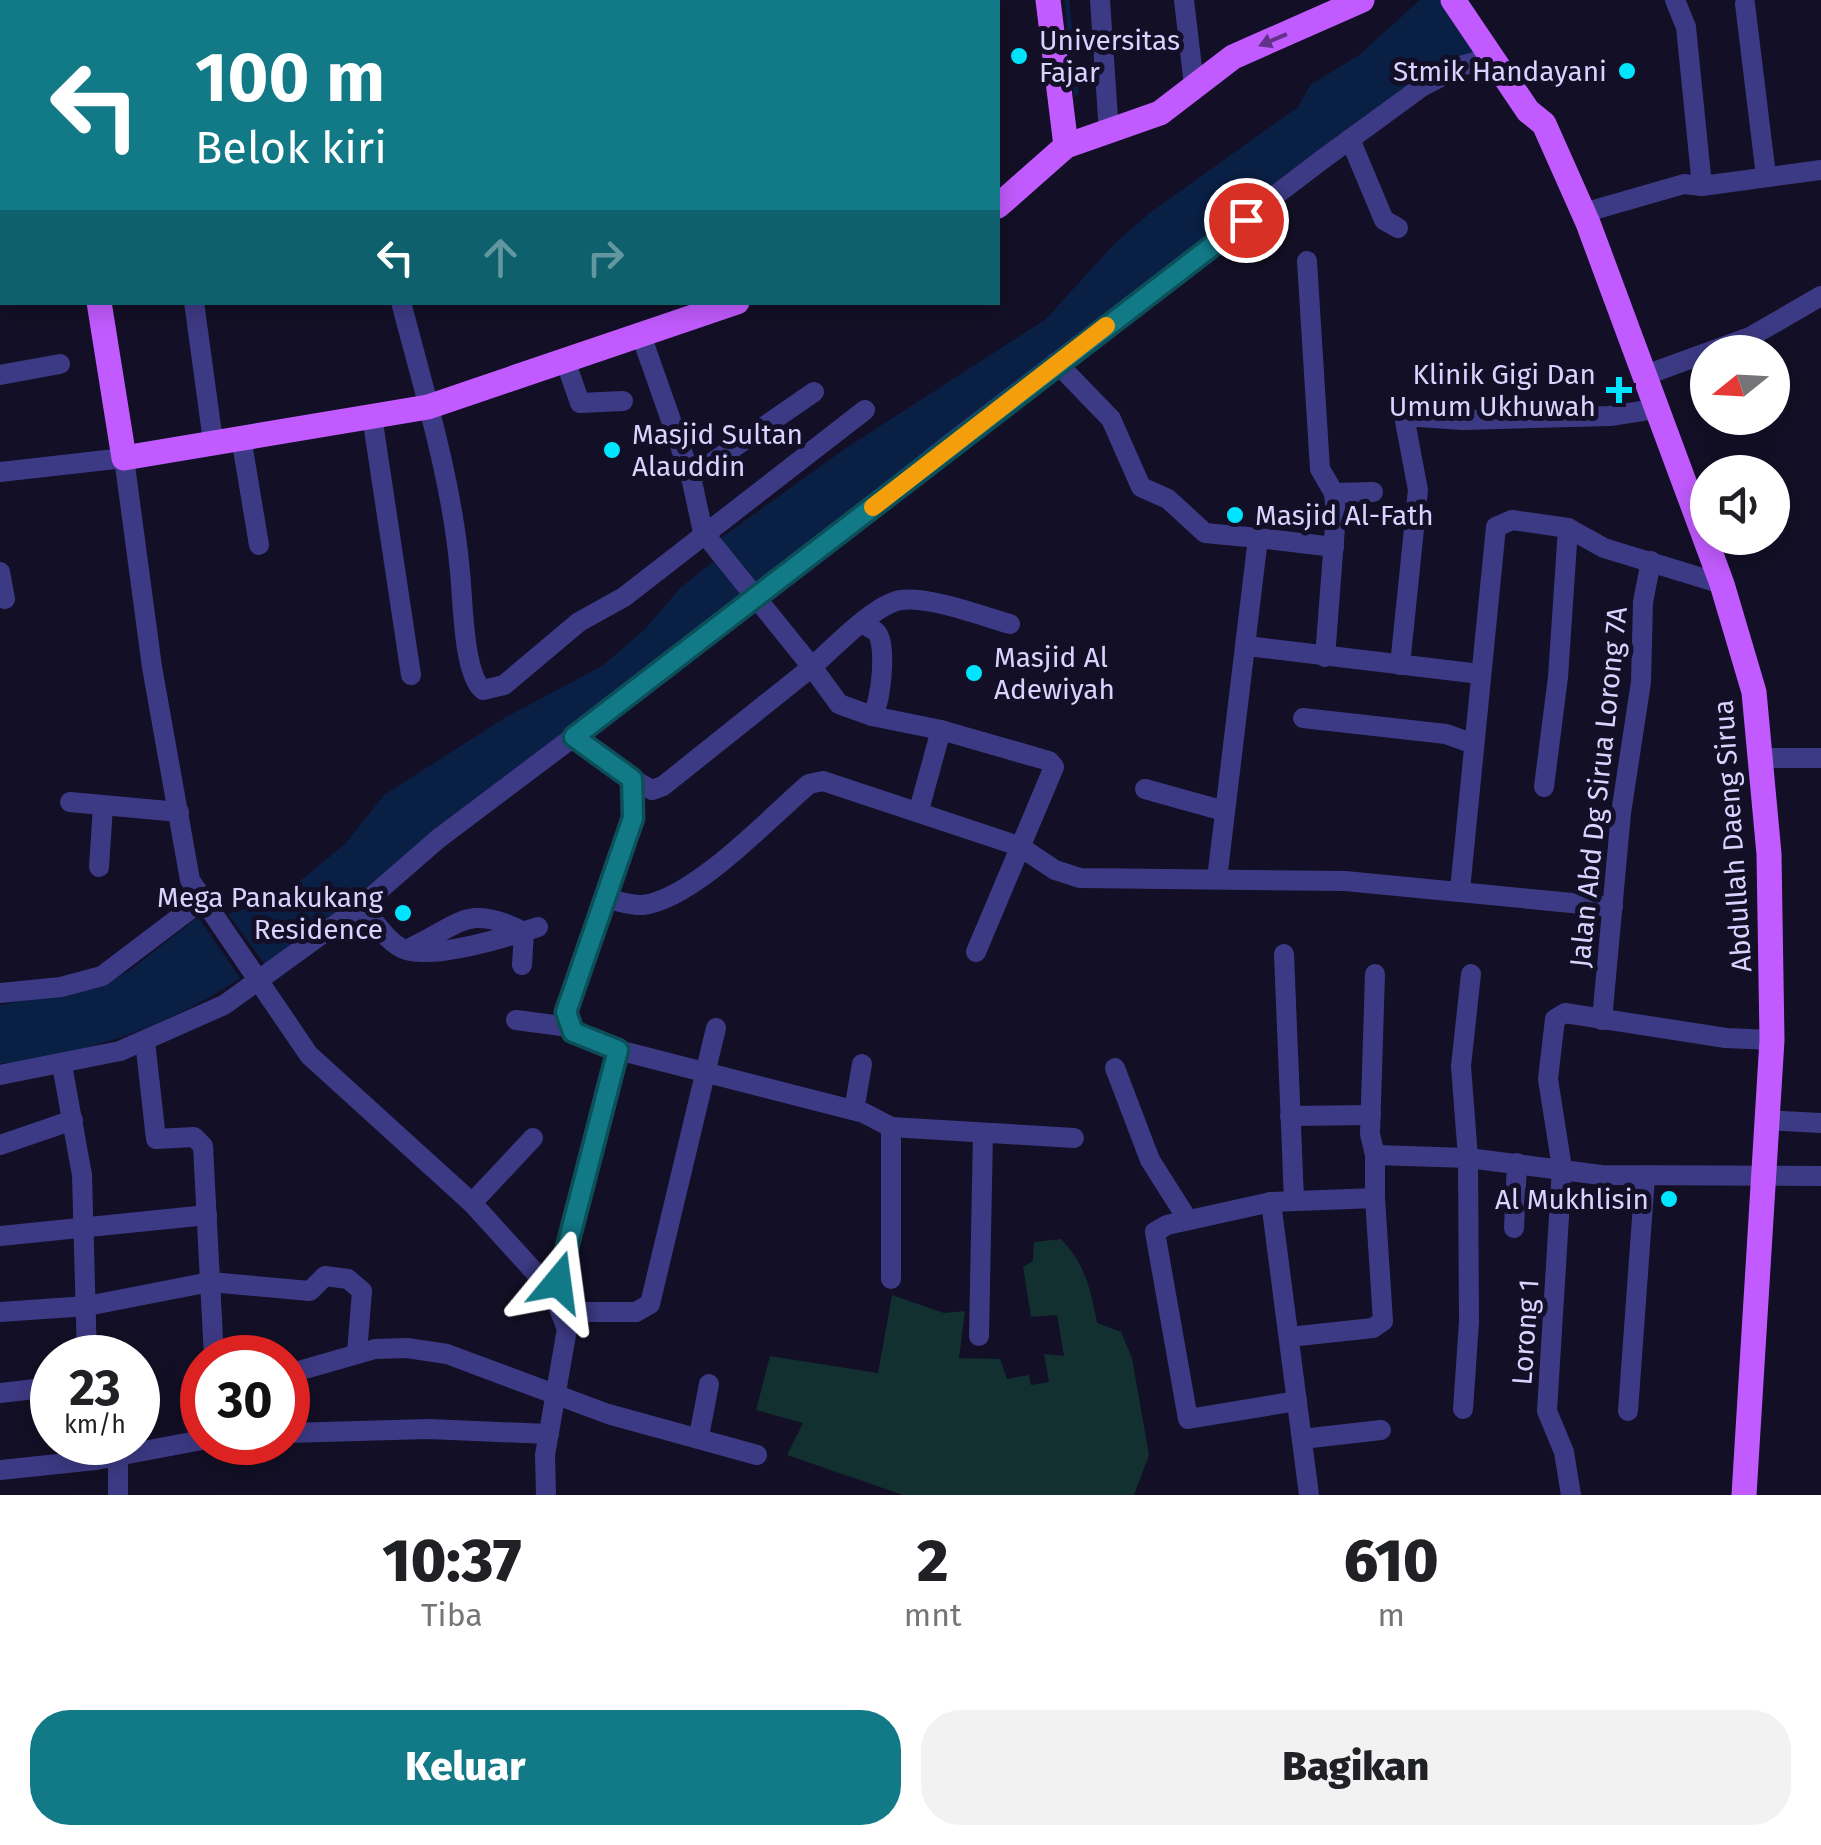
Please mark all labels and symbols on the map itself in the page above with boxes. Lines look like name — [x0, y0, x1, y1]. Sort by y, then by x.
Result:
place label: Universitas Fajar — [1039, 24, 1180, 89]
one-way arrow — [1258, 32, 1288, 48]
marker: Universitas Fajar — [1008, 45, 1030, 67]
place label: Stmik Handayani — [1393, 55, 1607, 88]
marker: Stmik Handayani — [1616, 60, 1638, 82]
pin — [1204, 178, 1289, 263]
north arrow — [1690, 335, 1790, 435]
place label: Klinik Gigi Dan Umum Ukhuwah — [1389, 358, 1596, 423]
marker: Klinik Gigi Dan Umum Ukhuwah — [1606, 377, 1632, 403]
place label: Masjid Sultan Alauddin — [632, 418, 803, 483]
marker: Masjid Sultan Alauddin — [601, 439, 623, 461]
place label: Masjid Al-Fath — [1255, 499, 1434, 532]
marker: Masjid Al-Fath — [1224, 504, 1246, 526]
street label: Jalan Abd Dg Sirua Lorong 7A — [1563, 605, 1634, 969]
place label: Masjid Al Adewiyah — [994, 641, 1115, 706]
marker: Masjid Al Adewiyah — [963, 662, 985, 684]
street label: Abdullah Daeng Sirua — [1707, 699, 1758, 973]
place label: Mega Panakukang Residence — [157, 881, 383, 946]
marker: Mega Panakukang Residence — [392, 902, 414, 924]
place label: Al Mukhlisin — [1495, 1183, 1649, 1216]
marker: Al Mukhlisin — [1658, 1188, 1680, 1210]
position arrow — [506, 1230, 610, 1334]
street label: Lorong 1 — [1505, 1278, 1546, 1386]
speed limit sign: 30 — [180, 1335, 310, 1465]

